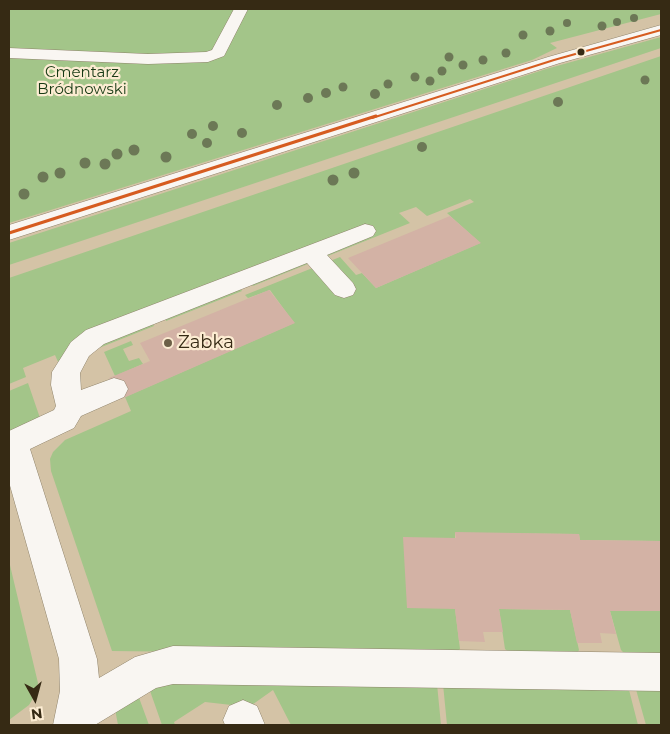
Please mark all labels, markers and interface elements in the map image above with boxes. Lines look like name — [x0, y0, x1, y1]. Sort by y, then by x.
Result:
unlabelled marker — [576, 47, 586, 57]
park label: Cmentarz Bródnowski — [37, 64, 127, 99]
place label: Żabka — [178, 332, 234, 354]
marker: Żabka — [162, 337, 174, 349]
north arrow — [10, 674, 60, 724]
text: N — [30, 704, 44, 724]

